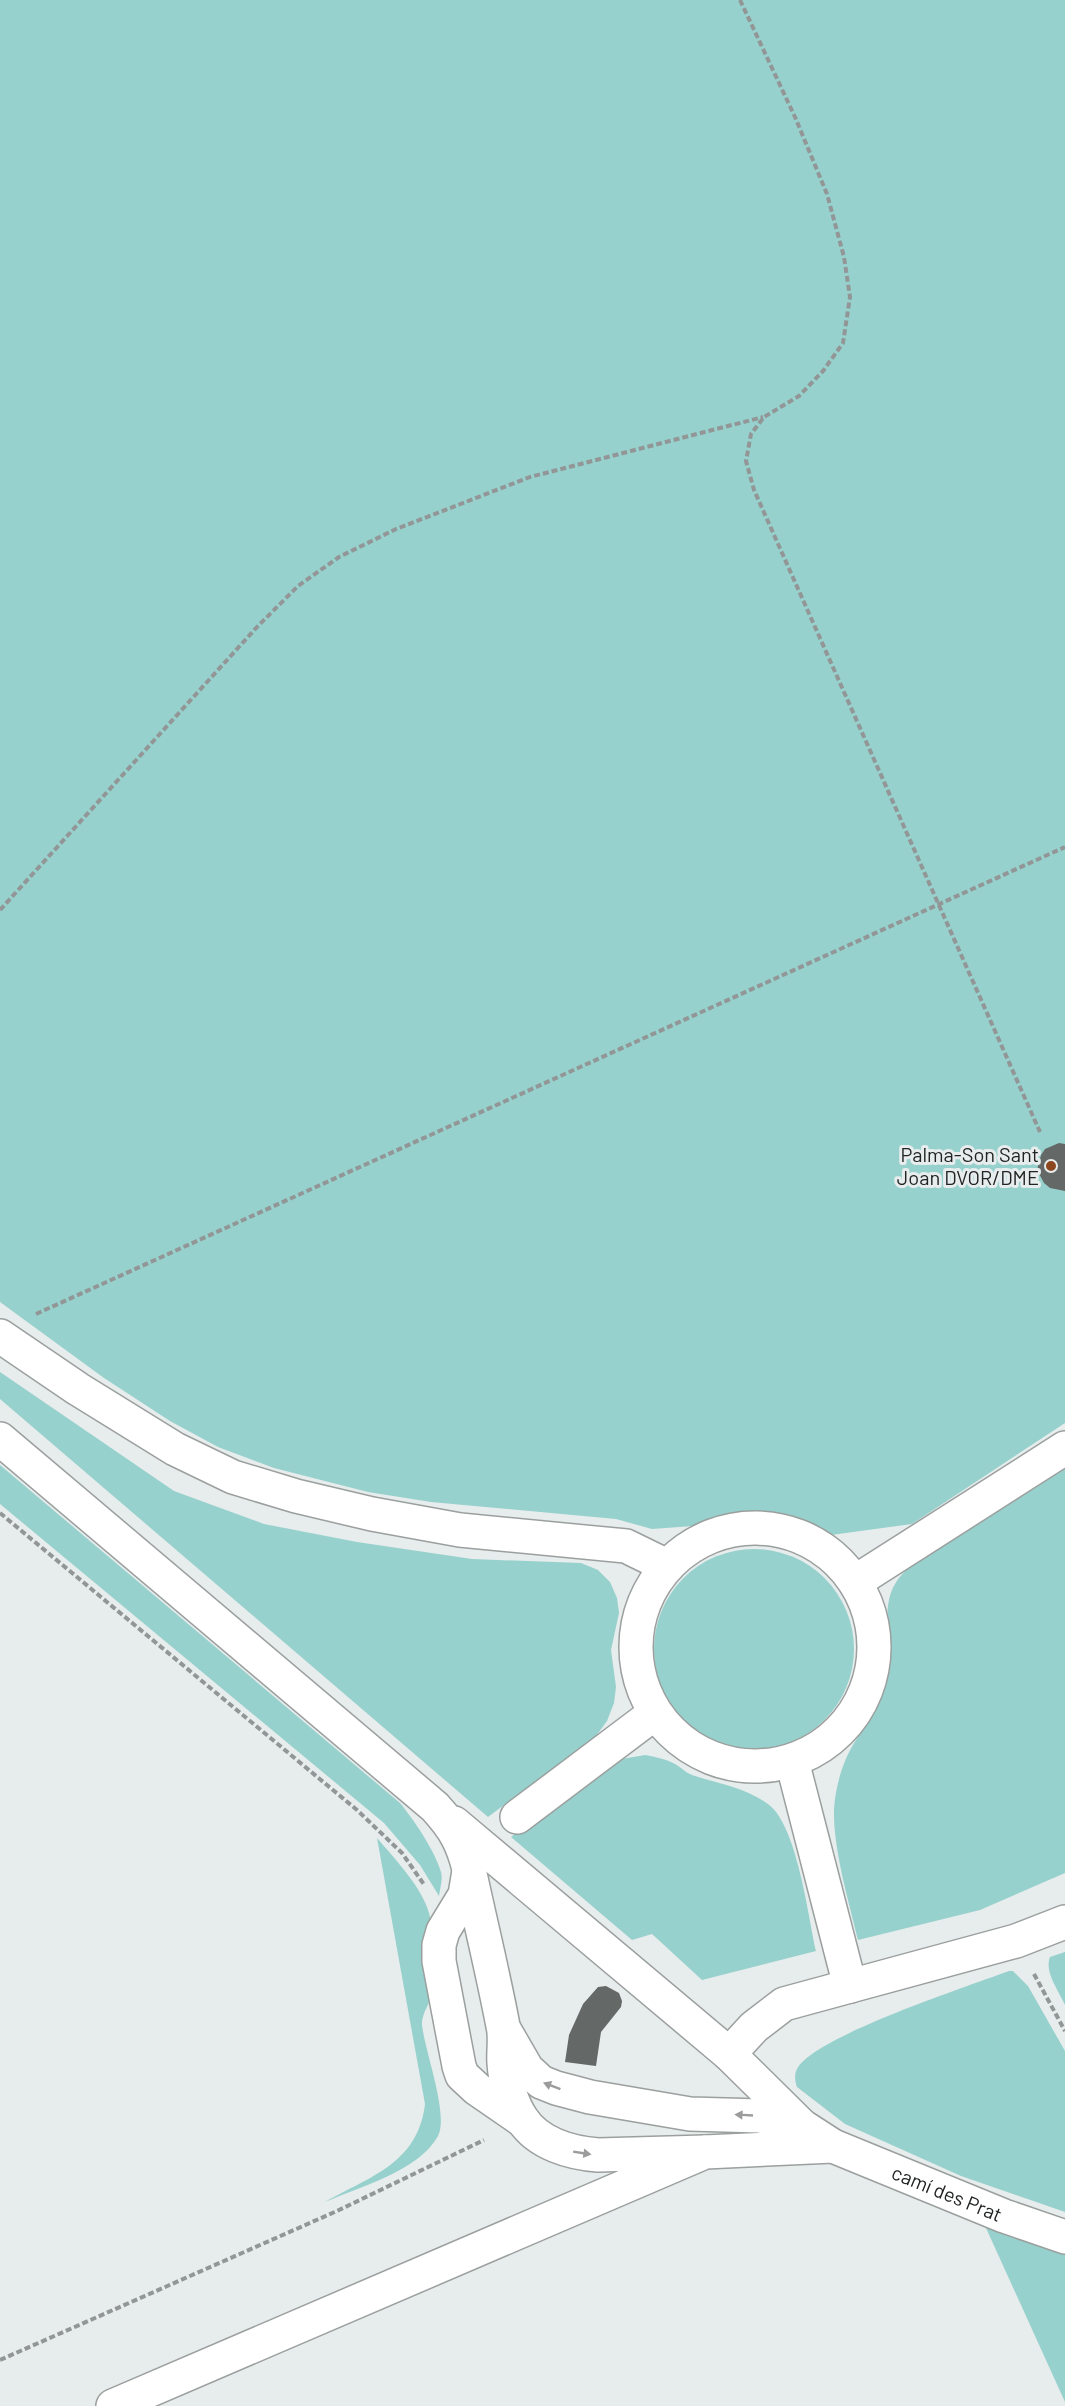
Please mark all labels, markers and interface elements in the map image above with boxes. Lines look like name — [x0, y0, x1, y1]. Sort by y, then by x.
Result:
place label: Palma-Son Sant Joan DVOR/DME — [897, 1142, 1039, 1189]
marker: Palma-Son Sant Joan DVOR/DME — [1044, 1159, 1058, 1173]
one-way arrow — [543, 2081, 561, 2091]
one-way arrow — [735, 2111, 754, 2120]
one-way arrow — [573, 2149, 592, 2158]
street label: camí des Prat — [889, 2159, 1006, 2226]

